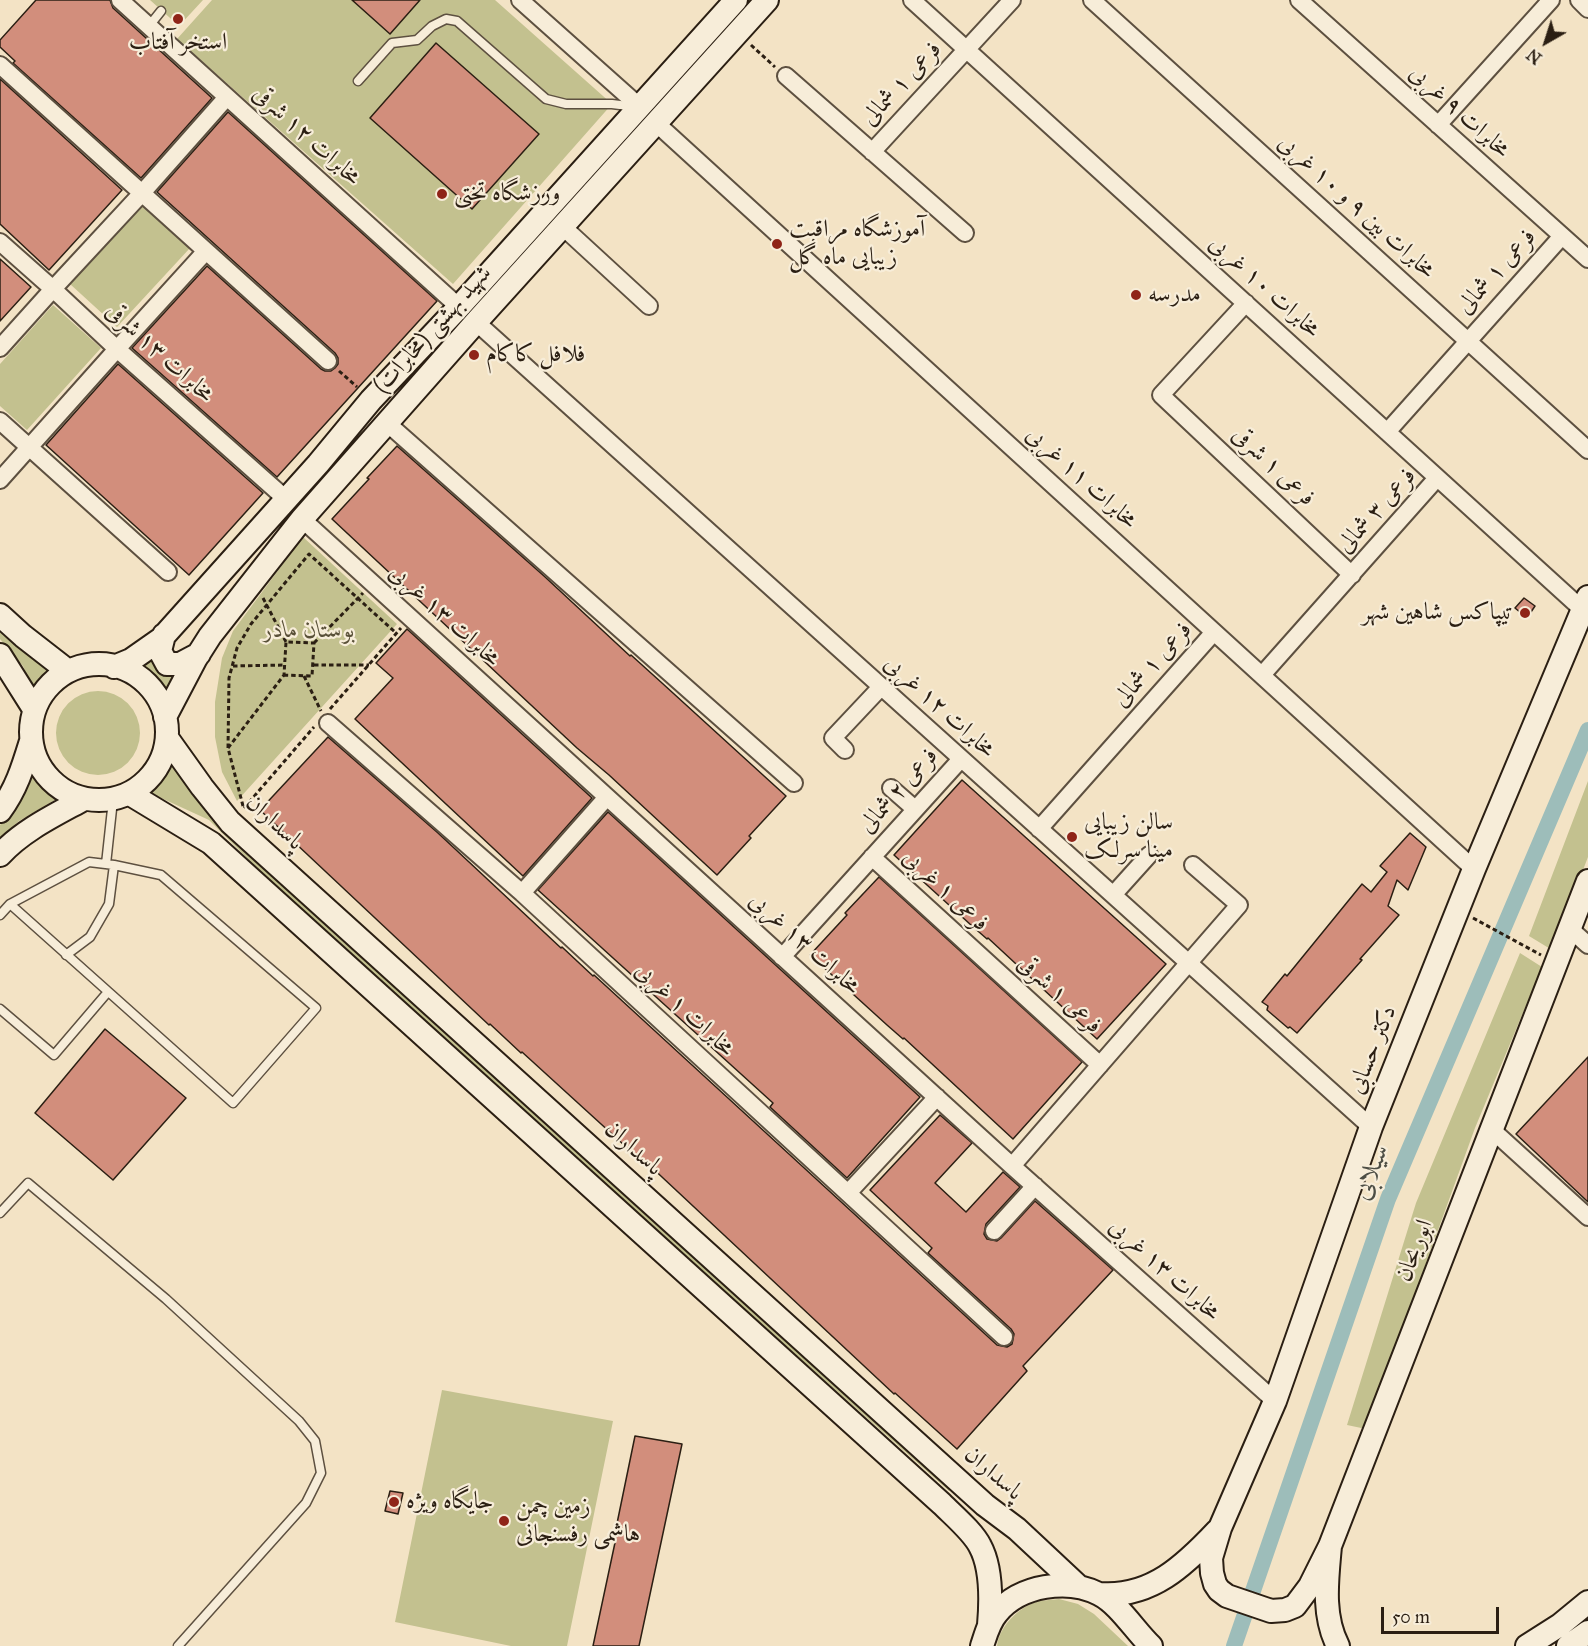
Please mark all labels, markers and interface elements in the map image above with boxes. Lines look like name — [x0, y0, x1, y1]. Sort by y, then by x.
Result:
marker: استخر آفتاب — [171, 12, 185, 26]
north arrow — [1516, 12, 1576, 72]
place label: استخر آفتاب — [129, 29, 227, 57]
street label: فرعی ۱ شمالی — [856, 36, 948, 132]
text: N — [1523, 45, 1546, 68]
street label: مخابرات ۹ غربی — [1403, 59, 1515, 165]
street label: مخابرات ۱۲ شرقی — [246, 80, 366, 192]
street label: مخابرات بین ۹ و ۱۰ غربی — [1271, 129, 1441, 285]
place label: ورزشگاه تختی — [454, 180, 560, 208]
marker: ورزشگاه تختی — [435, 187, 449, 201]
place label: آموزشگاه مراقبت زیبایی ماه گل — [789, 216, 925, 272]
street label: فرعی ۱ شمالی — [1451, 223, 1543, 321]
street label: مخابرات ۱۰ غربی — [1202, 230, 1326, 344]
marker: آموزشگاه مراقبت زیبایی ماه گل — [770, 237, 784, 251]
street label: شهید بهشتی (مخابرات) — [368, 260, 498, 400]
place label: مدرسه — [1148, 281, 1201, 309]
marker: مدرسه — [1129, 288, 1143, 302]
street label: مخابرات ۱۳ شرقی — [99, 297, 219, 409]
place label: فلافل کاکام — [486, 341, 585, 369]
marker: فلافل کاکام — [467, 348, 481, 362]
street label: مخابرات ۱۱ غربی — [1019, 421, 1143, 535]
street label: فرعی ۱ شرقی — [1225, 421, 1321, 513]
street label: فرعی ۳ شمالی — [1331, 462, 1423, 560]
street label: مخابرات ۱۳ غربی — [382, 559, 506, 673]
place label: تیپاکس شاهین شهر — [1362, 599, 1513, 627]
marker: تیپاکس شاهین شهر — [1518, 606, 1532, 620]
street label: فرعی ۱ شمالی — [1107, 616, 1199, 714]
park label: بوستان مادر — [263, 617, 355, 645]
street label: مخابرات ۱۲ غربی — [877, 650, 1001, 764]
street label: فرعی ۲ شمالی — [853, 742, 945, 840]
street label: پاسداران — [239, 789, 309, 857]
place label: سالن زیبایی مینا سرلک — [1084, 809, 1173, 865]
marker: سالن زیبایی مینا سرلک — [1065, 830, 1079, 844]
street label: فرعی ۱ غربی — [896, 844, 994, 938]
street label: مخابرات ۱۳ غربی — [742, 887, 866, 1001]
street label: فرعی ۱ شرقی — [1011, 949, 1107, 1041]
street label: مخابرات ۱ غربی — [628, 957, 740, 1063]
street label: دکتر حسابی — [1342, 1002, 1404, 1098]
street label: پاسداران — [598, 1115, 668, 1183]
water label: سیلابی — [1347, 1139, 1397, 1205]
street label: مخابرات ۱۳ غربی — [1102, 1213, 1226, 1327]
street label: ابوریحان — [1390, 1216, 1440, 1286]
street label: پاسداران — [958, 1441, 1028, 1507]
place label: جایگاه ویژه — [406, 1488, 494, 1516]
place label: زمین چمن هاشمی رفسنجانی — [516, 1493, 640, 1549]
marker: جایگاه ویژه — [387, 1495, 401, 1509]
marker: زمین چمن هاشمی رفسنجانی — [497, 1514, 511, 1528]
scale bar — [1384, 1595, 1502, 1633]
text: 50 m — [1392, 1606, 1430, 1628]

